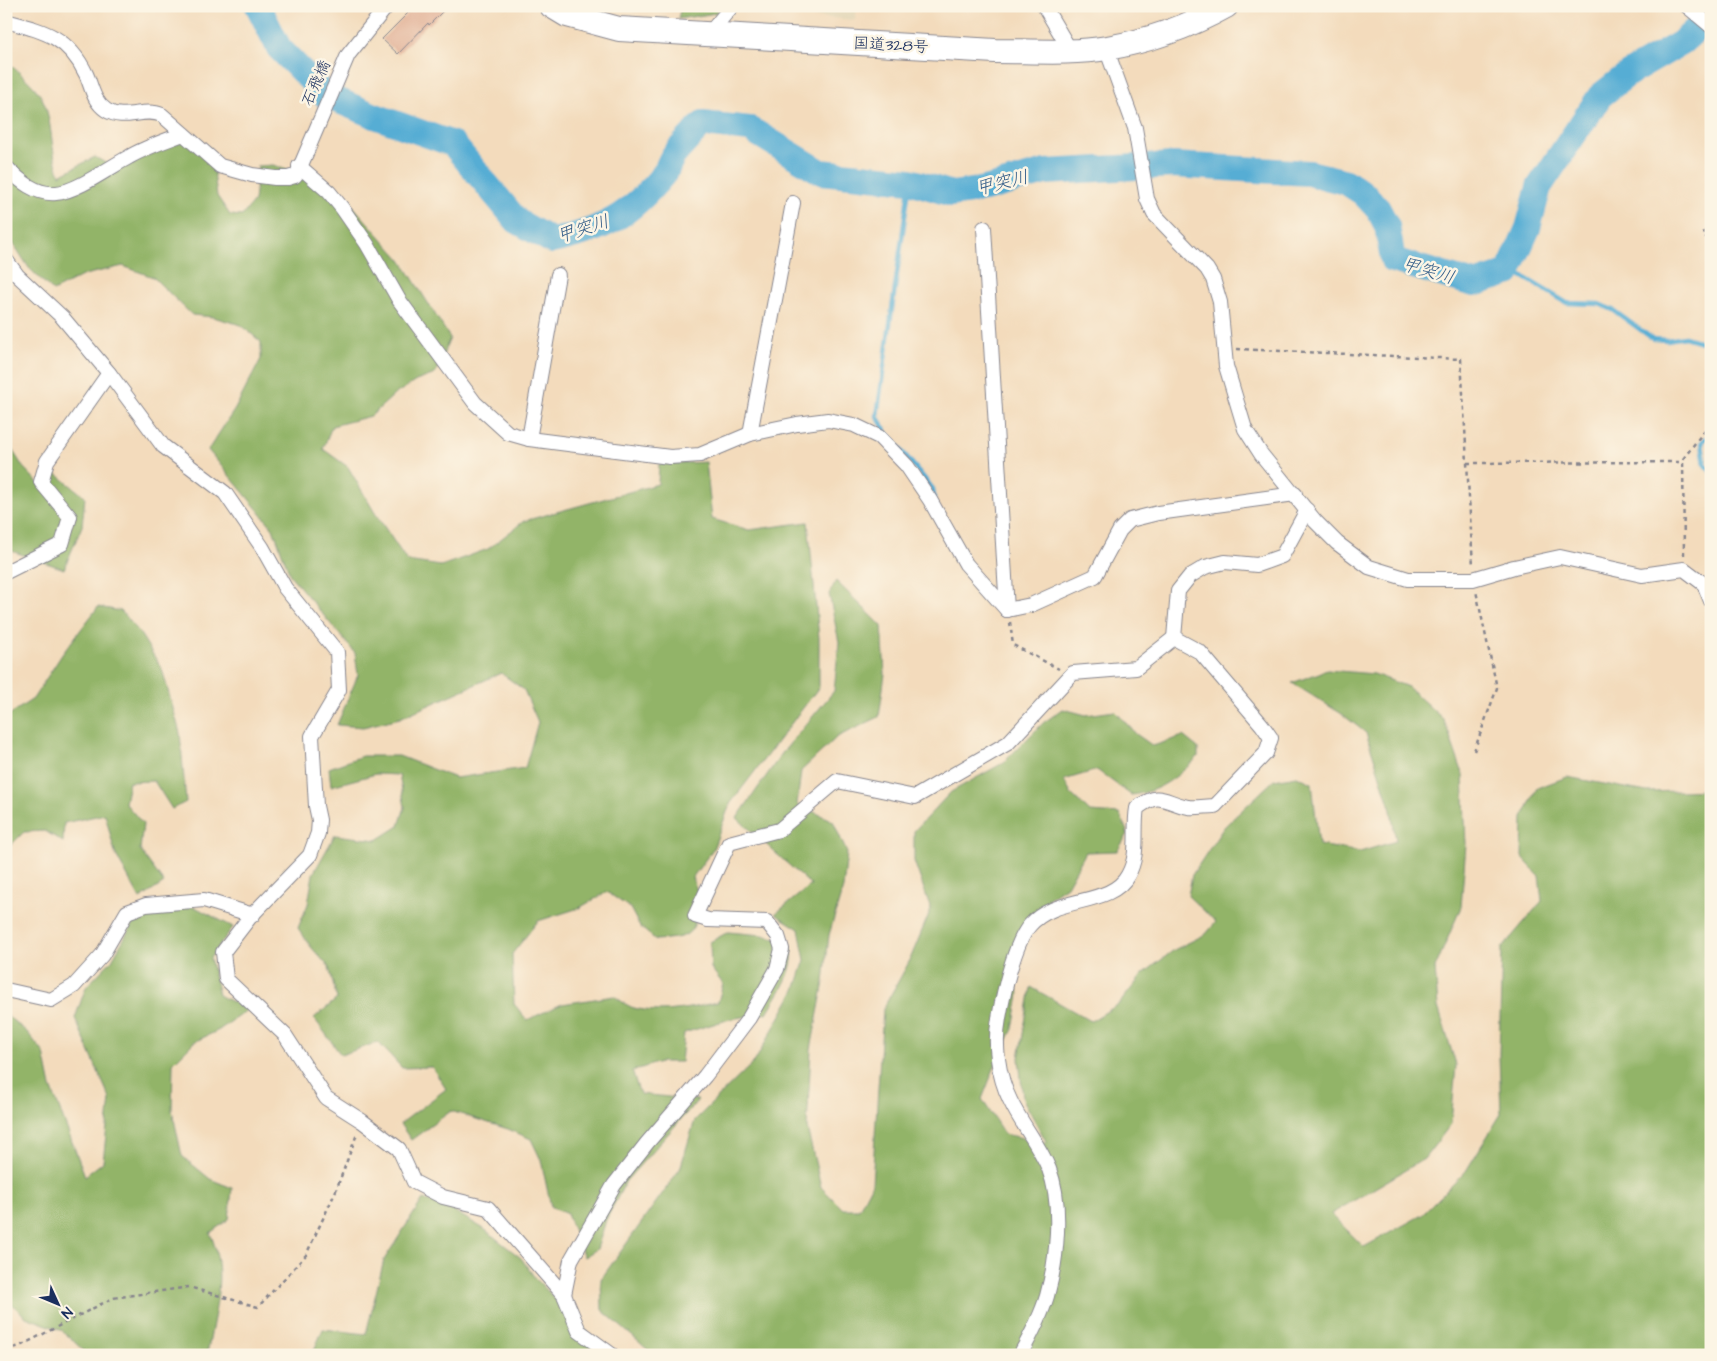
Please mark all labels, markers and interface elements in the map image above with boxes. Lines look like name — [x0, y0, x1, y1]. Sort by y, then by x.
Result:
street label: 国道328号 — [853, 32, 929, 58]
street label: 石飛橋 — [296, 57, 336, 109]
water label: 甲突川 — [973, 164, 1031, 202]
water label: 甲突川 — [553, 209, 613, 249]
water label: 甲突川 — [1399, 252, 1457, 290]
north arrow — [32, 1278, 82, 1328]
text: N — [56, 1302, 77, 1323]

